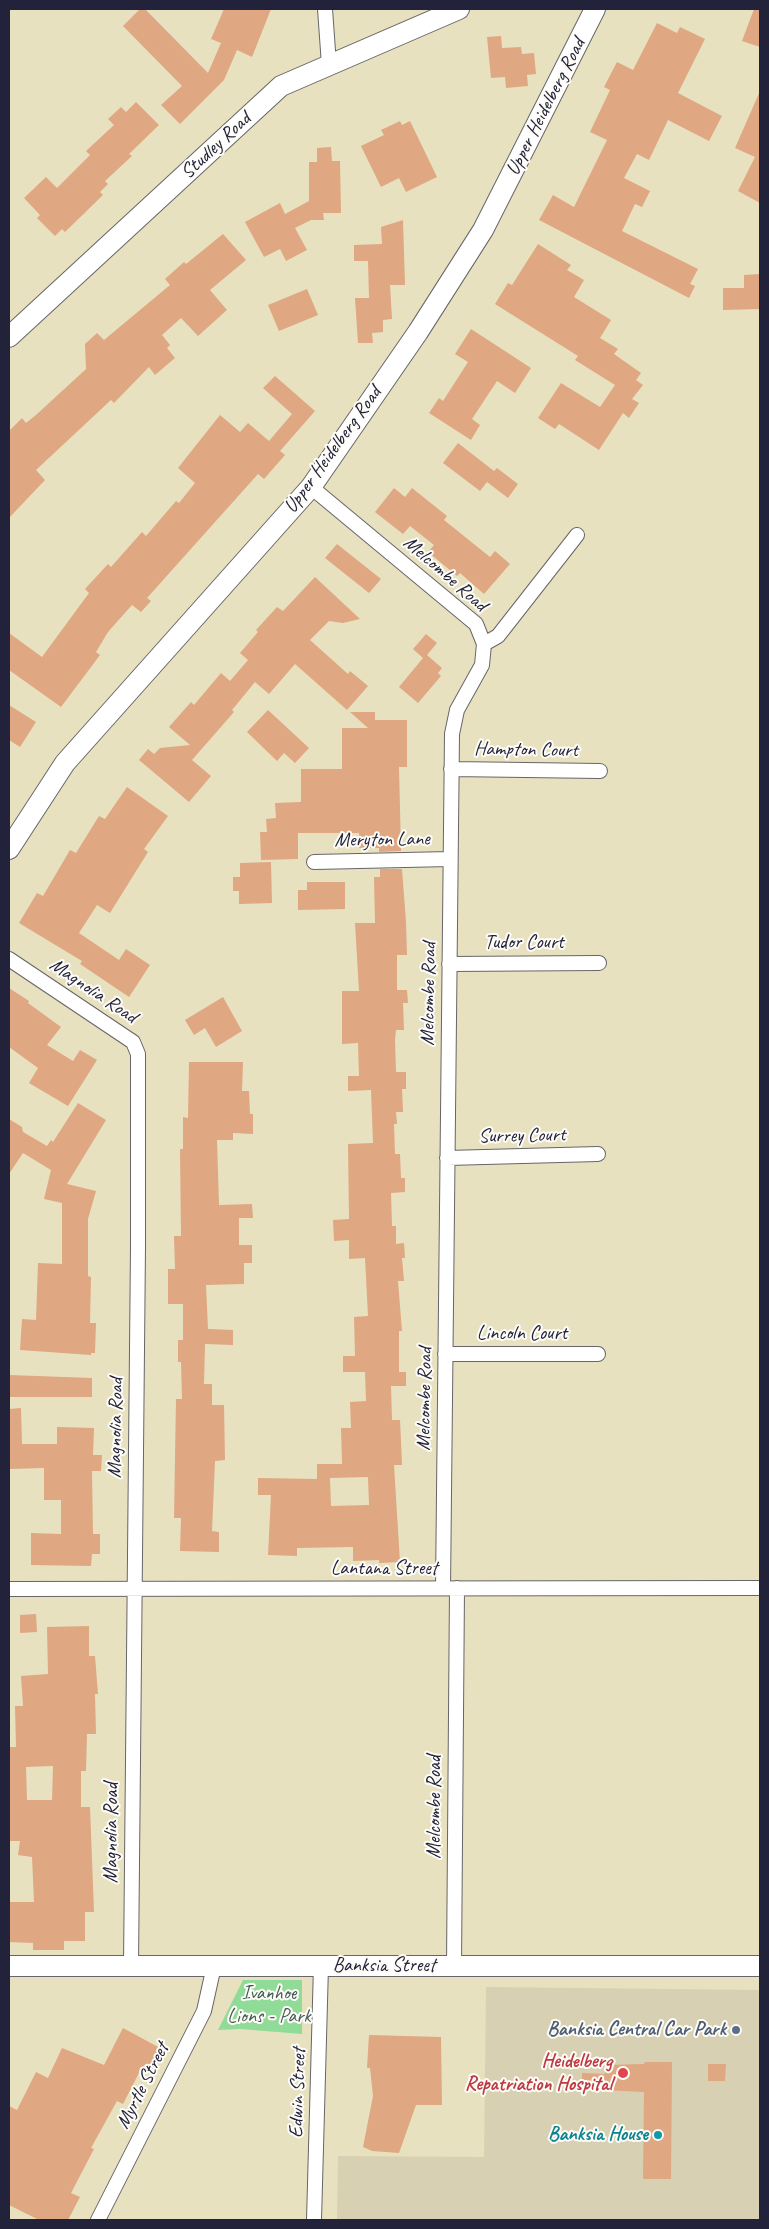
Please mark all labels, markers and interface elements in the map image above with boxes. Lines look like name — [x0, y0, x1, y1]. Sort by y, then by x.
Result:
street label: Upper Heidelberg Road — [501, 34, 591, 180]
street label: Studley Road — [176, 108, 256, 184]
street label: Upper Heidelberg Road — [279, 382, 387, 518]
street label: Melcombe Road — [398, 531, 492, 617]
street label: Hampton Court — [474, 737, 578, 763]
street label: Meryton Lane — [334, 827, 430, 853]
street label: Tudor Court — [484, 931, 564, 955]
street label: Melcombe Road — [416, 942, 442, 1046]
street label: Magnolia Road — [45, 953, 141, 1029]
street label: Surrey Court — [478, 1123, 566, 1149]
street label: Lincoln Court — [477, 1322, 567, 1346]
street label: Melcombe Road — [412, 1347, 438, 1451]
street label: Magnolia Road — [103, 1378, 129, 1478]
street label: Lantana Street — [331, 1557, 437, 1581]
street label: Melcombe Road — [423, 1755, 447, 1859]
street label: Magnolia Road — [100, 1783, 124, 1883]
street label: Banksia Street — [333, 1954, 435, 1978]
park label: Ivanhoe Lions - Park — [227, 1982, 311, 2029]
place label: Banksia Central Car Park — [547, 2018, 726, 2042]
marker: Banksia Central Car Park — [730, 2024, 742, 2036]
street label: Myrtle Street — [111, 2039, 175, 2133]
street label: Edwin Street — [284, 2048, 312, 2138]
place label: Heidelberg Repatriation Hospital — [465, 2050, 612, 2097]
marker: Heidelberg Repatriation Hospital — [616, 2066, 630, 2080]
place label: Banksia House — [548, 2123, 648, 2147]
marker: Banksia House — [652, 2129, 664, 2141]

